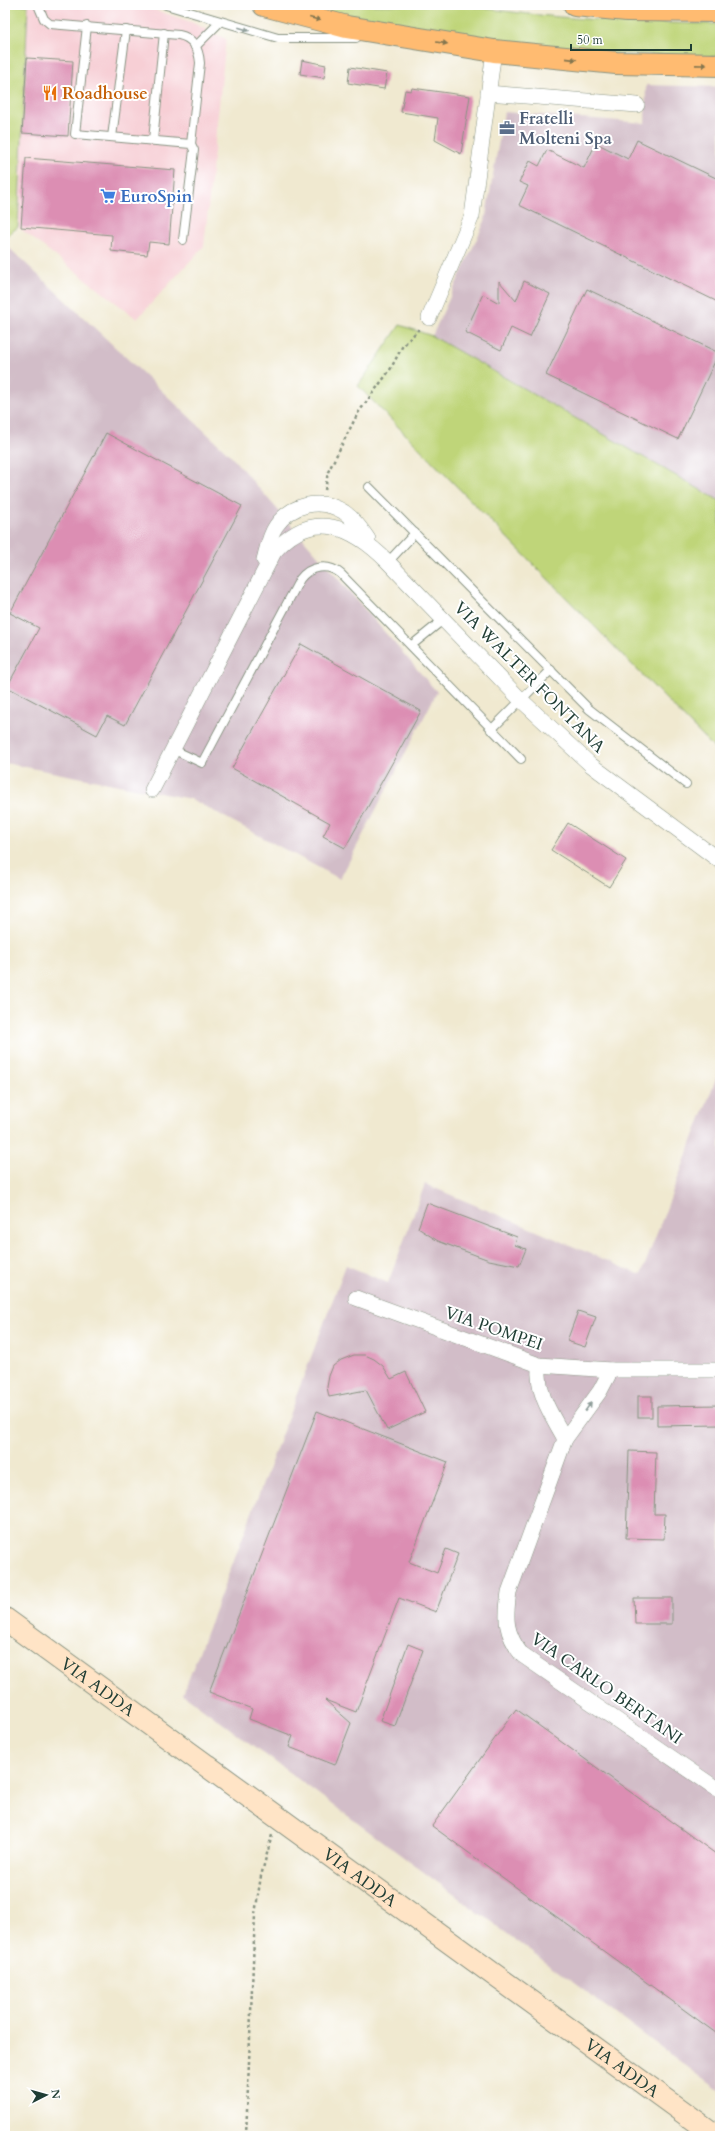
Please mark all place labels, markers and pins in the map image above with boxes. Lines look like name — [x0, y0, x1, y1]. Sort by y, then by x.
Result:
place label: Roadhouse — [62, 82, 148, 105]
restaurant icon: Roadhouse — [41, 84, 59, 102]
place label: Fratelli Molteni Spa — [519, 107, 613, 150]
office icon: Fratelli Molteni Spa — [498, 119, 516, 137]
place label: EuroSpin — [120, 185, 193, 208]
supermarket icon: EuroSpin — [99, 187, 117, 205]

